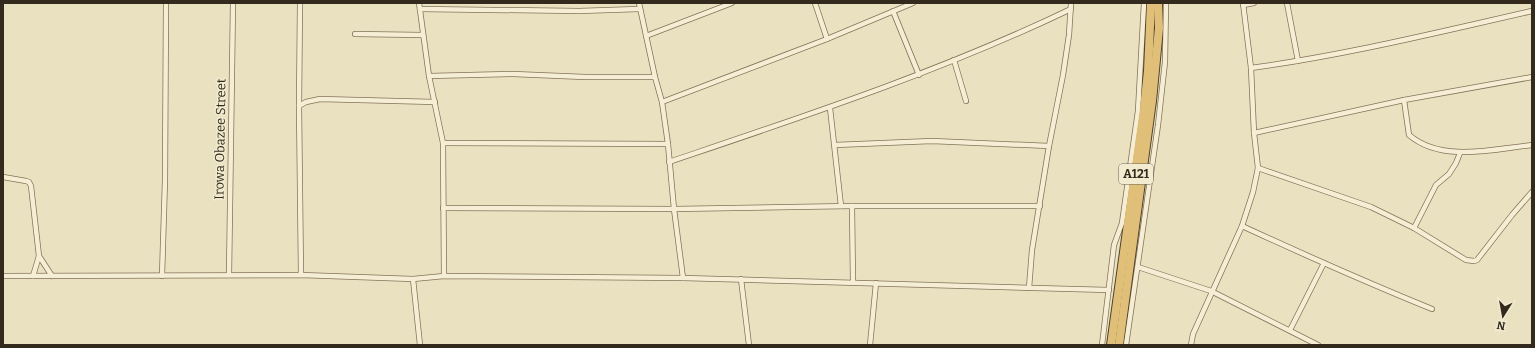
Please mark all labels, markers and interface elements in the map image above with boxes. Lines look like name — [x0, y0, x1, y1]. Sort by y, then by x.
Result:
street label: Irowa Obazee Street — [211, 78, 229, 200]
road number: A121 — [1119, 164, 1153, 184]
north arrow — [1483, 296, 1523, 336]
text: N — [1495, 318, 1507, 333]

